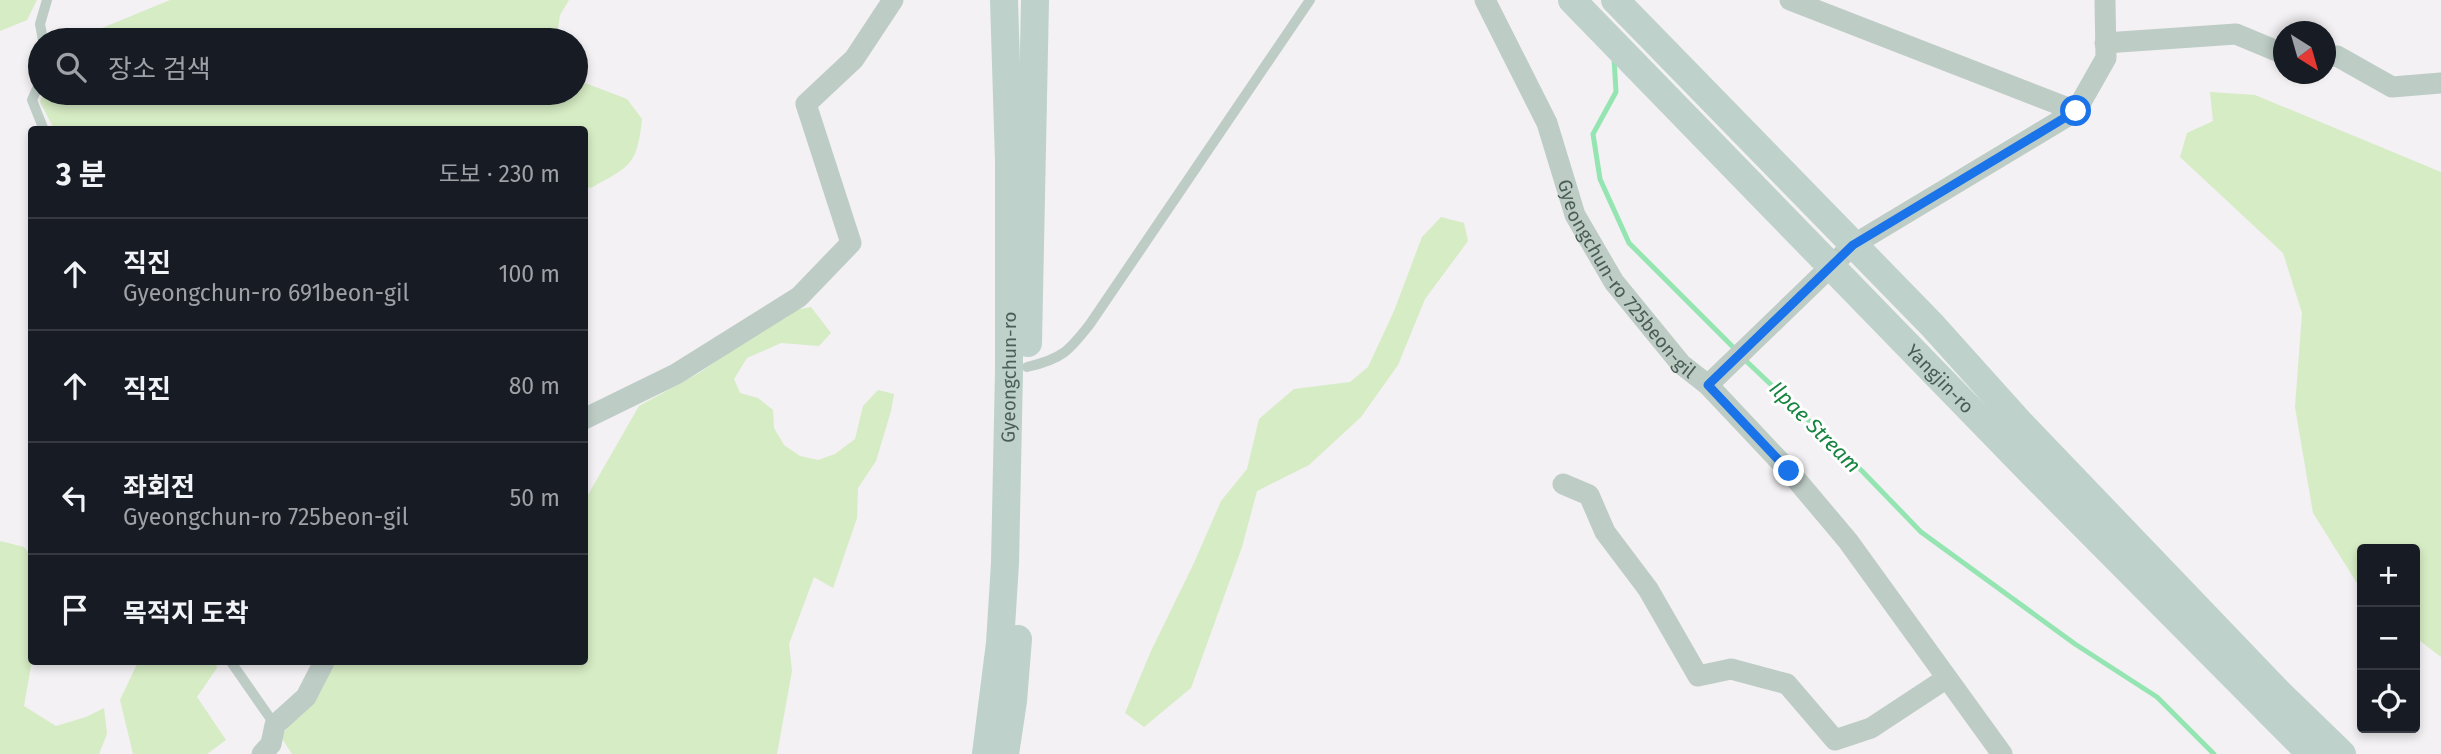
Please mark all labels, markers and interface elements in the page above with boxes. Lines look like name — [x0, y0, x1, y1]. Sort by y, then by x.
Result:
north arrow — [2273, 21, 2336, 84]
search box — [28, 28, 588, 105]
icon: search — [52, 48, 90, 86]
text: 장소 검색 — [108, 54, 211, 85]
route start — [2060, 95, 2091, 126]
text: 3 분 — [56, 157, 106, 193]
text: 도보 · 230 m — [439, 160, 560, 188]
street label: Gyeongchun-ro 725beon-gil — [1553, 176, 1700, 383]
text: 직진 — [123, 248, 171, 279]
icon: ahead — [56, 255, 94, 293]
text: 100 m — [499, 260, 560, 288]
text: Gyeongchun-ro 691beon-gil — [123, 279, 409, 307]
street label: Gyeongchun-ro — [997, 311, 1021, 443]
street label: Yangjin-ro — [1901, 339, 1979, 418]
icon: ahead — [56, 367, 94, 405]
text: 80 m — [509, 372, 560, 400]
text: 직진 — [123, 374, 171, 405]
water label: Ilpae Stream — [1764, 376, 1866, 478]
route end — [1773, 455, 1804, 486]
text: 좌회전 — [123, 472, 195, 503]
icon: left — [56, 479, 94, 517]
text: 50 m — [510, 484, 560, 512]
text: Gyeongchun-ro 725beon-gil — [123, 503, 408, 531]
map controls — [2357, 544, 2420, 733]
button: + — [2357, 544, 2420, 607]
icon: arrive — [56, 591, 94, 629]
text: 목적지 도착 — [123, 598, 249, 629]
button: − — [2357, 607, 2420, 670]
button: locate — [2357, 670, 2420, 733]

